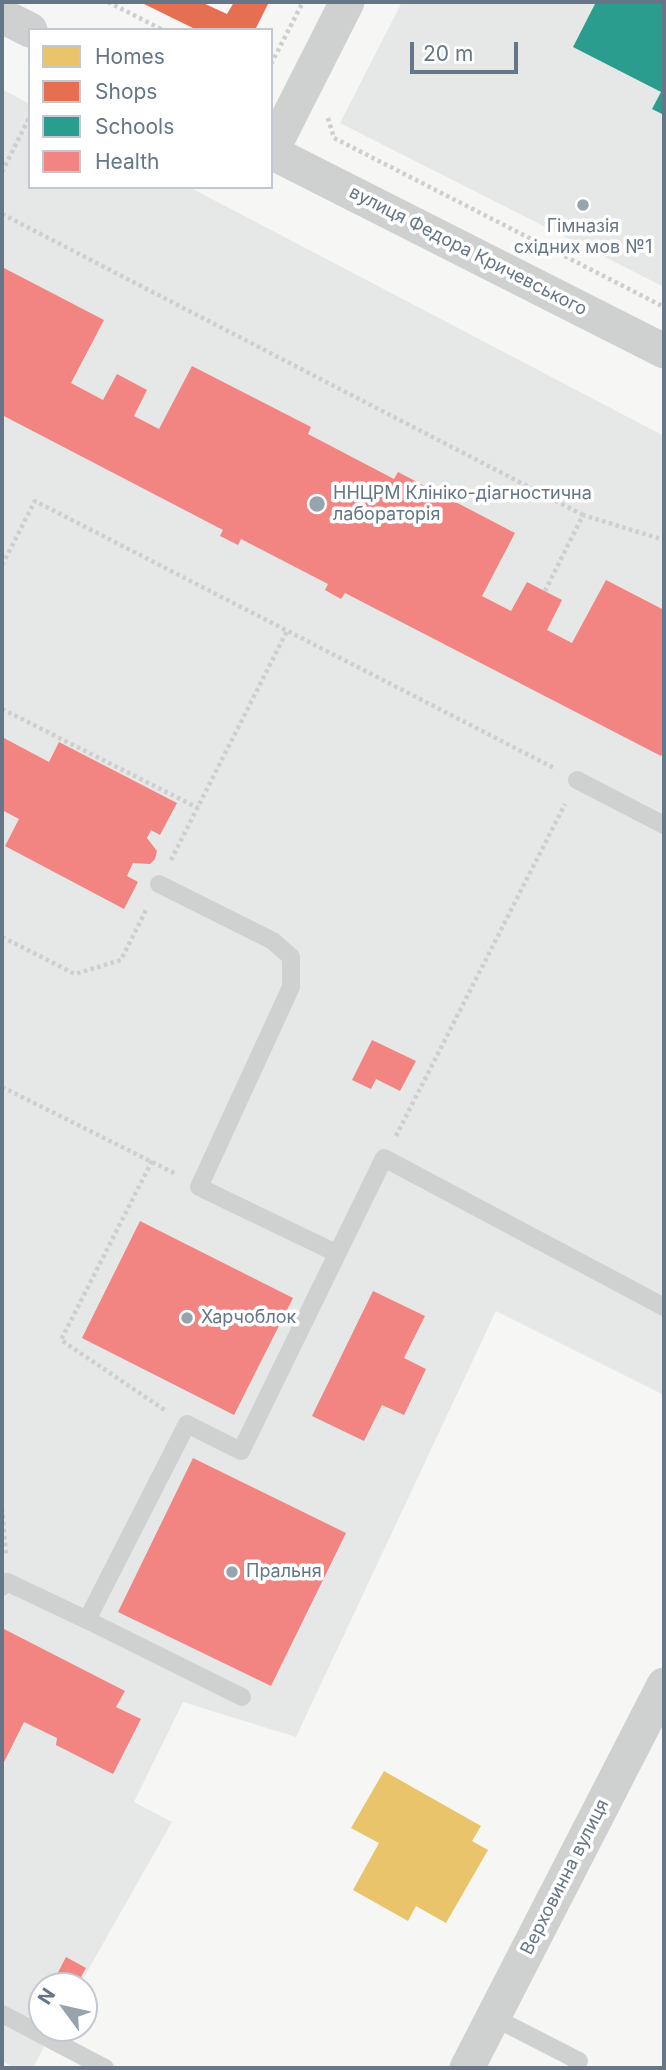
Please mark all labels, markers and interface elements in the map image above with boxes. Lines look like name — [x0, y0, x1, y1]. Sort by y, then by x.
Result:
legend — [28, 28, 273, 189]
scale bar — [414, 28, 522, 72]
text: 20 m — [423, 41, 473, 66]
text: Homes — [95, 44, 165, 69]
text: Shops — [95, 79, 157, 104]
text: Schools — [95, 114, 174, 139]
text: Health — [95, 149, 160, 174]
street label: вулиця Федора Кричевського — [346, 182, 590, 320]
marker: Гімназія східних мов №1 — [575, 197, 591, 213]
place label: Гімназія східних мов №1 — [514, 216, 652, 258]
place label: ННЦРМ Клініко-діагностична лабораторія — [333, 483, 592, 526]
marker: ННЦРМ Клініко-діагностична лабораторія — [307, 494, 327, 514]
place label: Харчоблок — [201, 1307, 296, 1329]
marker: Харчоблок — [179, 1310, 195, 1326]
place label: Пральня — [246, 1561, 322, 1583]
marker: Пральня — [224, 1564, 240, 1580]
street label: Верховинна вулиця — [516, 1796, 614, 1958]
north arrow — [28, 1972, 98, 2042]
text: N — [33, 1984, 60, 2009]

